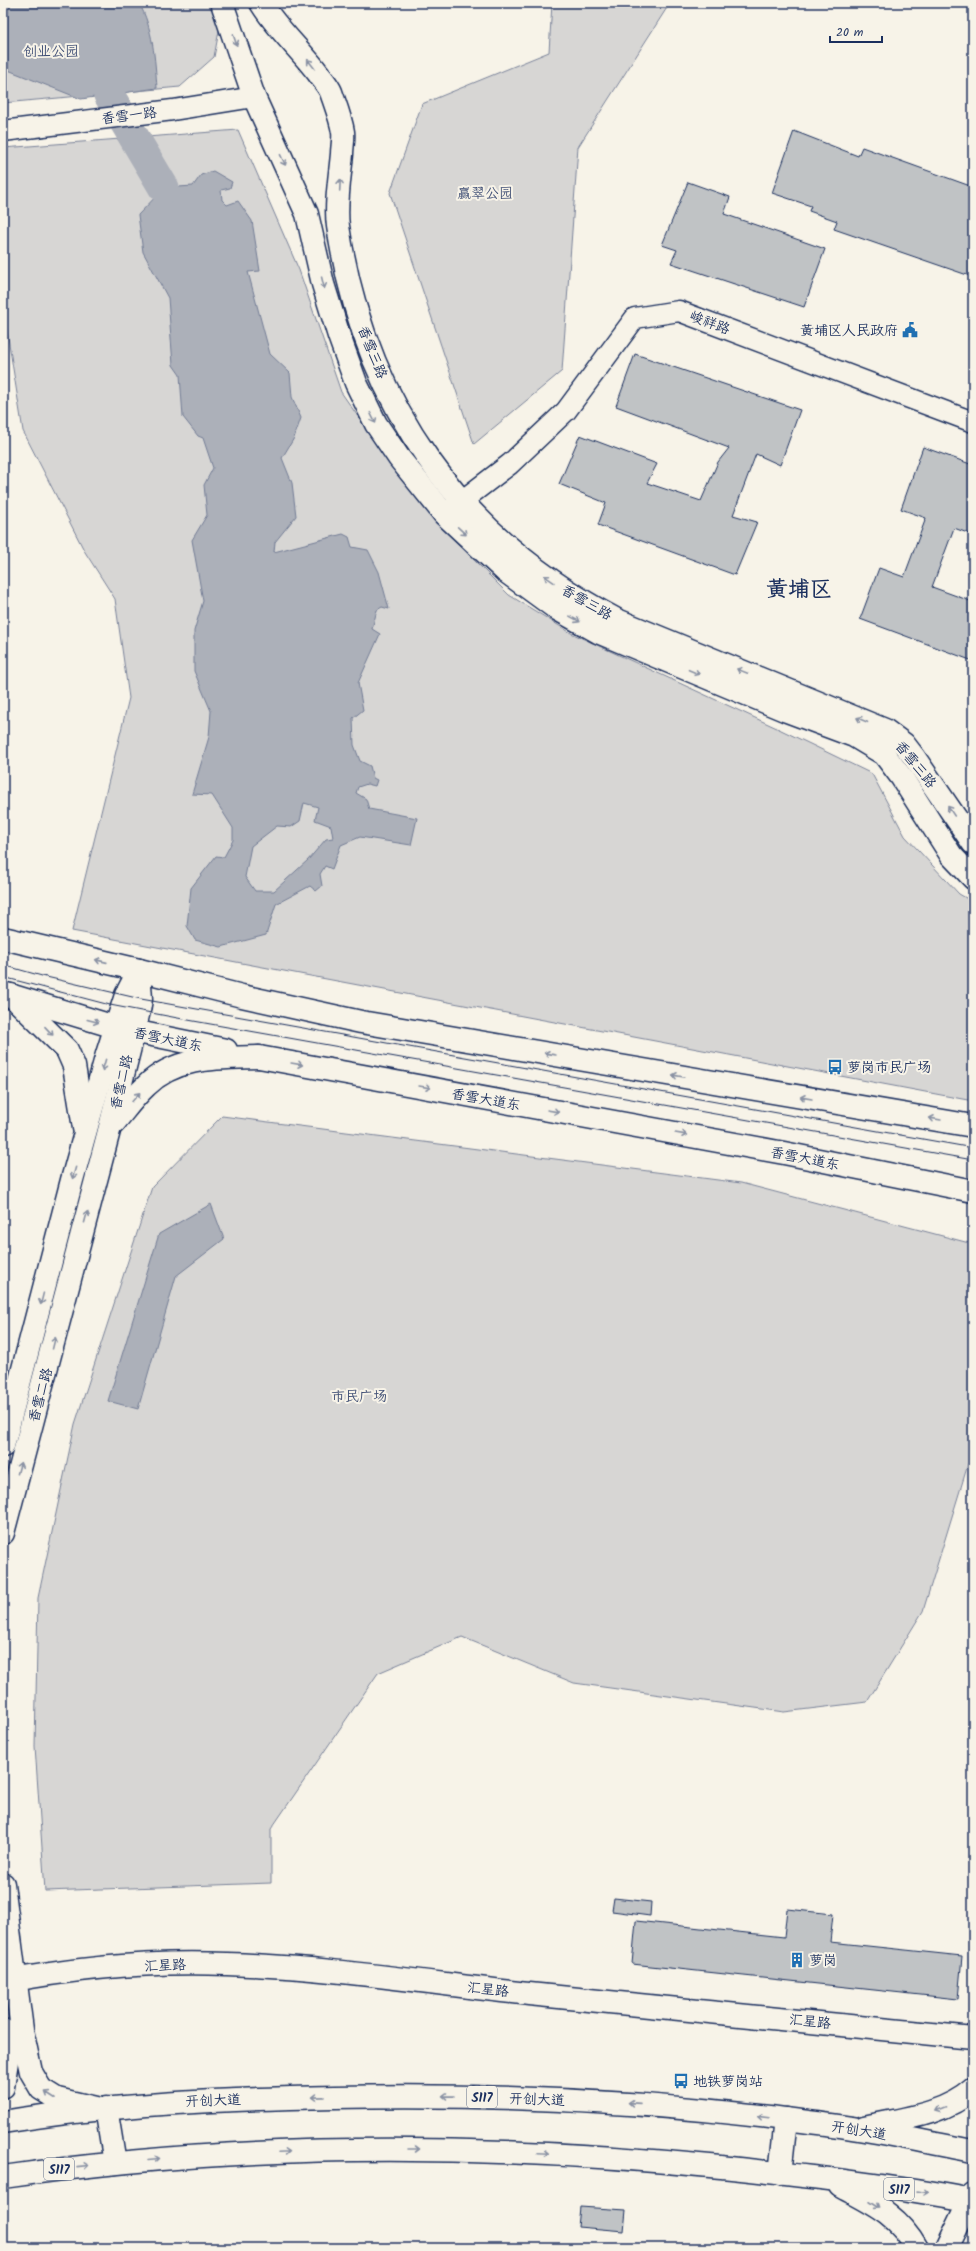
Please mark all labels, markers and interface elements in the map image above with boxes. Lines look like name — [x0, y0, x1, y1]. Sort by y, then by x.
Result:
scale bar — [830, 18, 882, 44]
text: 20 m — [836, 23, 864, 42]
one-way arrow — [232, 33, 239, 46]
park label: 创业公园 — [23, 41, 79, 63]
one-way arrow — [306, 58, 315, 69]
street label: 香雪一路 — [100, 102, 158, 130]
one-way arrow — [280, 154, 287, 166]
one-way arrow — [336, 179, 343, 192]
park label: 赢翠公园 — [457, 183, 513, 205]
one-way arrow — [320, 277, 327, 290]
street label: 峻祥路 — [686, 305, 733, 341]
place label: 黄埔区人民政府 — [800, 320, 898, 342]
public building icon: 黄埔区人民政府 — [901, 321, 919, 339]
street label: 香雪三路 — [351, 322, 393, 382]
one-way arrow — [370, 412, 378, 424]
one-way arrow — [457, 526, 467, 536]
district label: 黄埔区 — [766, 573, 832, 608]
one-way arrow — [544, 575, 555, 583]
street label: 香雪三路 — [557, 579, 616, 626]
one-way arrow — [569, 616, 581, 624]
one-way arrow — [736, 666, 748, 674]
one-way arrow — [688, 669, 700, 676]
one-way arrow — [857, 716, 869, 723]
street label: 香雪三路 — [889, 736, 941, 793]
one-way arrow — [947, 805, 955, 816]
one-way arrow — [95, 956, 108, 964]
one-way arrow — [87, 1018, 100, 1026]
street label: 香雪大道东 — [131, 1022, 204, 1058]
one-way arrow — [45, 1026, 54, 1036]
one-way arrow — [544, 1050, 557, 1058]
street label: 香雪二路 — [105, 1052, 139, 1112]
place label: 萝岗市民广场 — [847, 1057, 931, 1079]
one-way arrow — [100, 1058, 107, 1071]
bus stop icon: 萝岗市民广场 — [826, 1058, 844, 1076]
one-way arrow — [290, 1060, 303, 1068]
one-way arrow — [672, 1072, 685, 1080]
street label: 香雪大道东 — [449, 1083, 522, 1117]
one-way arrow — [418, 1084, 431, 1092]
one-way arrow — [131, 1092, 140, 1103]
one-way arrow — [800, 1093, 813, 1101]
one-way arrow — [546, 1107, 559, 1115]
one-way arrow — [928, 1115, 941, 1123]
one-way arrow — [674, 1131, 687, 1139]
street label: 香雪大道东 — [768, 1142, 841, 1176]
one-way arrow — [70, 1166, 77, 1179]
one-way arrow — [83, 1211, 90, 1224]
one-way arrow — [38, 1292, 45, 1305]
one-way arrow — [50, 1337, 58, 1350]
street label: 香雪二路 — [23, 1365, 59, 1425]
park label: 市民广场 — [331, 1386, 387, 1408]
one-way arrow — [16, 1462, 24, 1475]
place label: 萝岗 — [809, 1950, 837, 1972]
building icon: 萝岗 — [788, 1951, 806, 1969]
street label: 汇星路 — [144, 1954, 187, 1978]
street label: 汇星路 — [466, 1977, 510, 2003]
street label: 汇星路 — [788, 2009, 832, 2035]
place label: 地铁萝岗站 — [693, 2071, 763, 2093]
bus stop icon: 地铁萝岗站 — [672, 2072, 690, 2090]
road number: S117 — [467, 2086, 497, 2108]
street label: 开创大道 — [509, 2088, 565, 2112]
street label: 开创大道 — [185, 2089, 241, 2113]
one-way arrow — [45, 2091, 56, 2099]
one-way arrow — [442, 2092, 455, 2100]
one-way arrow — [312, 2093, 325, 2101]
one-way arrow — [628, 2100, 641, 2107]
one-way arrow — [934, 2105, 946, 2113]
one-way arrow — [757, 2113, 770, 2120]
street label: 开创大道 — [829, 2116, 888, 2146]
one-way arrow — [407, 2145, 420, 2153]
one-way arrow — [277, 2148, 290, 2156]
one-way arrow — [536, 2150, 549, 2157]
one-way arrow — [147, 2156, 160, 2163]
road number: S117 — [44, 2158, 74, 2180]
one-way arrow — [76, 2163, 89, 2170]
road number: S117 — [884, 2178, 914, 2200]
one-way arrow — [916, 2188, 929, 2196]
one-way arrow — [869, 2201, 880, 2209]

